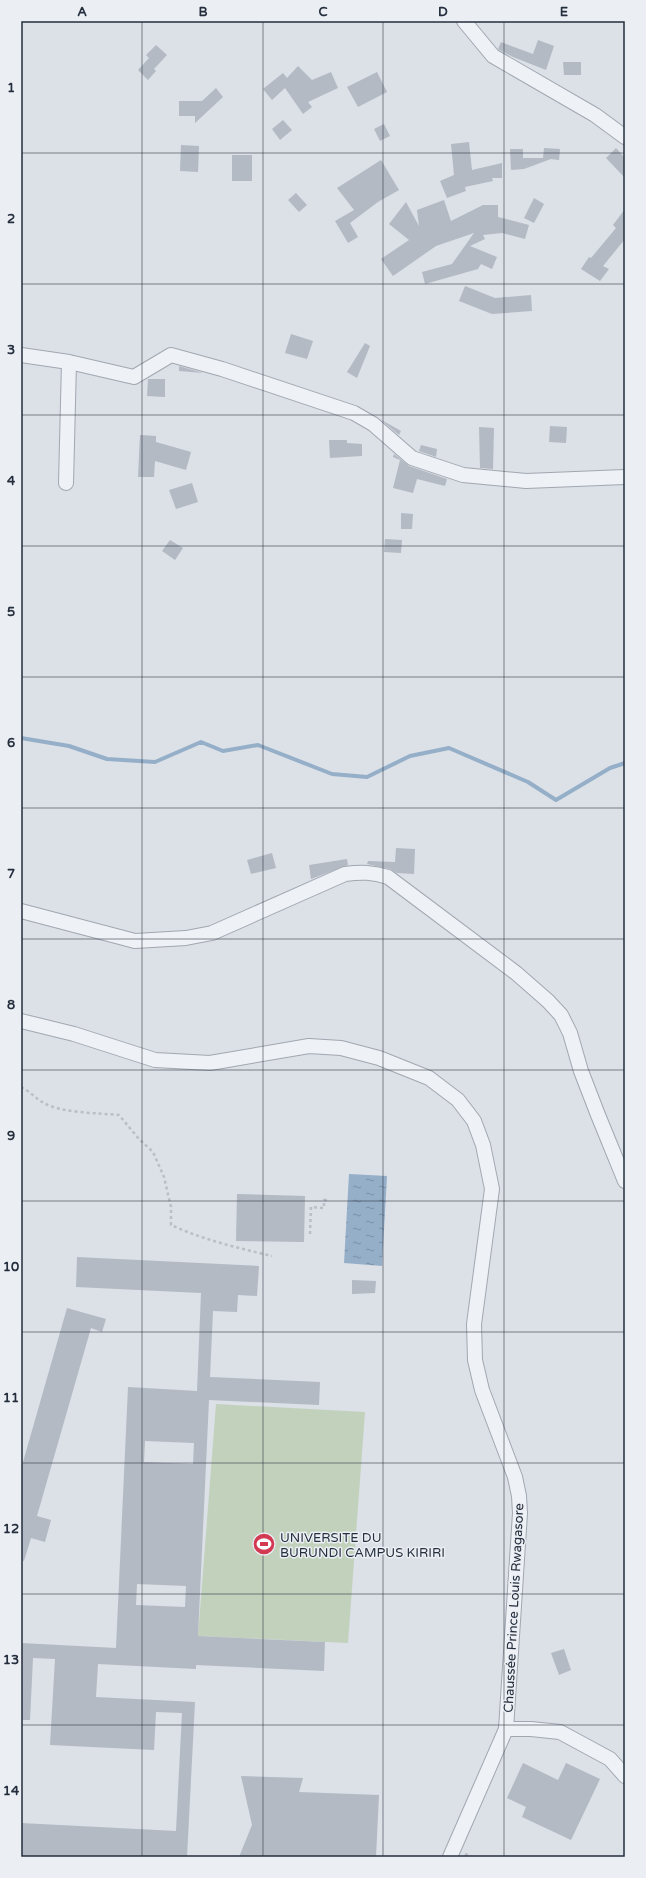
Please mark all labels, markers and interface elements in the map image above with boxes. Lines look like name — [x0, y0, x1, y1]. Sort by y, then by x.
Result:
text: A — [77, 4, 87, 20]
text: B — [198, 4, 208, 20]
text: C — [318, 4, 328, 20]
text: D — [438, 4, 448, 20]
text: E — [560, 4, 568, 20]
text: 1 — [7, 80, 15, 96]
text: 2 — [7, 211, 15, 227]
text: 3 — [7, 342, 15, 358]
text: 4 — [7, 473, 16, 489]
text: 5 — [7, 604, 15, 620]
text: 6 — [7, 735, 15, 751]
text: 7 — [7, 866, 15, 882]
text: 8 — [7, 997, 15, 1013]
text: 9 — [7, 1128, 15, 1144]
text: 10 — [3, 1259, 19, 1275]
text: 11 — [3, 1390, 19, 1406]
street label: Chaussée Prince Louis Rwagasore — [501, 1503, 527, 1713]
text: 12 — [3, 1521, 19, 1537]
place label: UNIVERSITE DU BURUNDI CAMPUS KIRIRI — [280, 1530, 445, 1561]
sports icon: UNIVERSITE DU BURUNDI CAMPUS KIRIRI — [251, 1531, 277, 1557]
text: 13 — [3, 1652, 19, 1668]
text: 14 — [3, 1783, 20, 1799]

